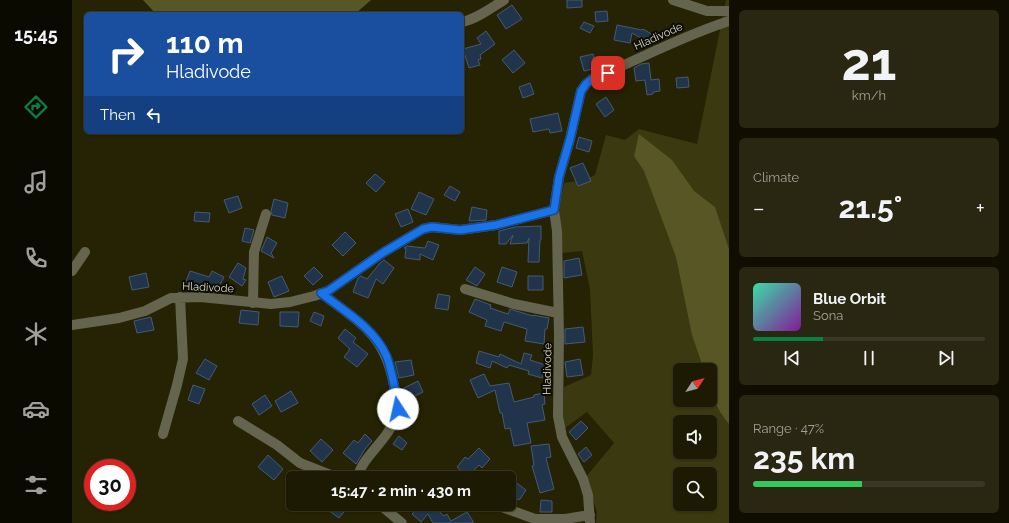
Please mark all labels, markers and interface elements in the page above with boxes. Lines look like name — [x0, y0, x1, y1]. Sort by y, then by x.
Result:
street label: Hladivode — [632, 20, 685, 53]
text: 15:45 — [14, 24, 58, 45]
text: 110 m — [166, 27, 244, 60]
icon: right — [100, 28, 152, 80]
text: 21 — [841, 31, 897, 92]
pin — [591, 56, 625, 90]
text: Hladivode — [166, 61, 251, 82]
icon: arrive — [597, 62, 619, 84]
text: km/h — [852, 88, 886, 103]
icon: directions — [22, 93, 50, 121]
icon: left — [143, 104, 165, 126]
text: Then — [100, 106, 135, 124]
icon: music — [22, 168, 50, 196]
text: Climate — [753, 170, 799, 185]
text: 21.5° — [839, 190, 902, 225]
text: − — [753, 195, 765, 221]
text: + — [976, 195, 985, 221]
icon: phone — [22, 244, 50, 272]
street label: Hladivode — [182, 280, 235, 295]
text: Blue Orbit — [813, 290, 886, 308]
text: Sona — [813, 308, 843, 323]
icon: climate — [22, 320, 50, 348]
street label: Hladivode — [541, 342, 554, 395]
icon: previous — [781, 347, 803, 369]
icon: pause — [858, 347, 880, 369]
icon: next — [935, 347, 957, 369]
north arrow — [673, 363, 717, 407]
map controls — [673, 363, 717, 511]
position arrow — [377, 388, 419, 430]
icon: car — [22, 395, 50, 423]
button: sound — [673, 415, 717, 459]
text: Range · 47% — [753, 421, 824, 436]
text: 235 km — [753, 441, 855, 476]
speed limit sign: 30 — [84, 459, 136, 511]
button: search — [673, 467, 717, 511]
icon: filters — [22, 471, 50, 499]
text: 15:47 · 2 min · 430 m — [331, 482, 471, 500]

